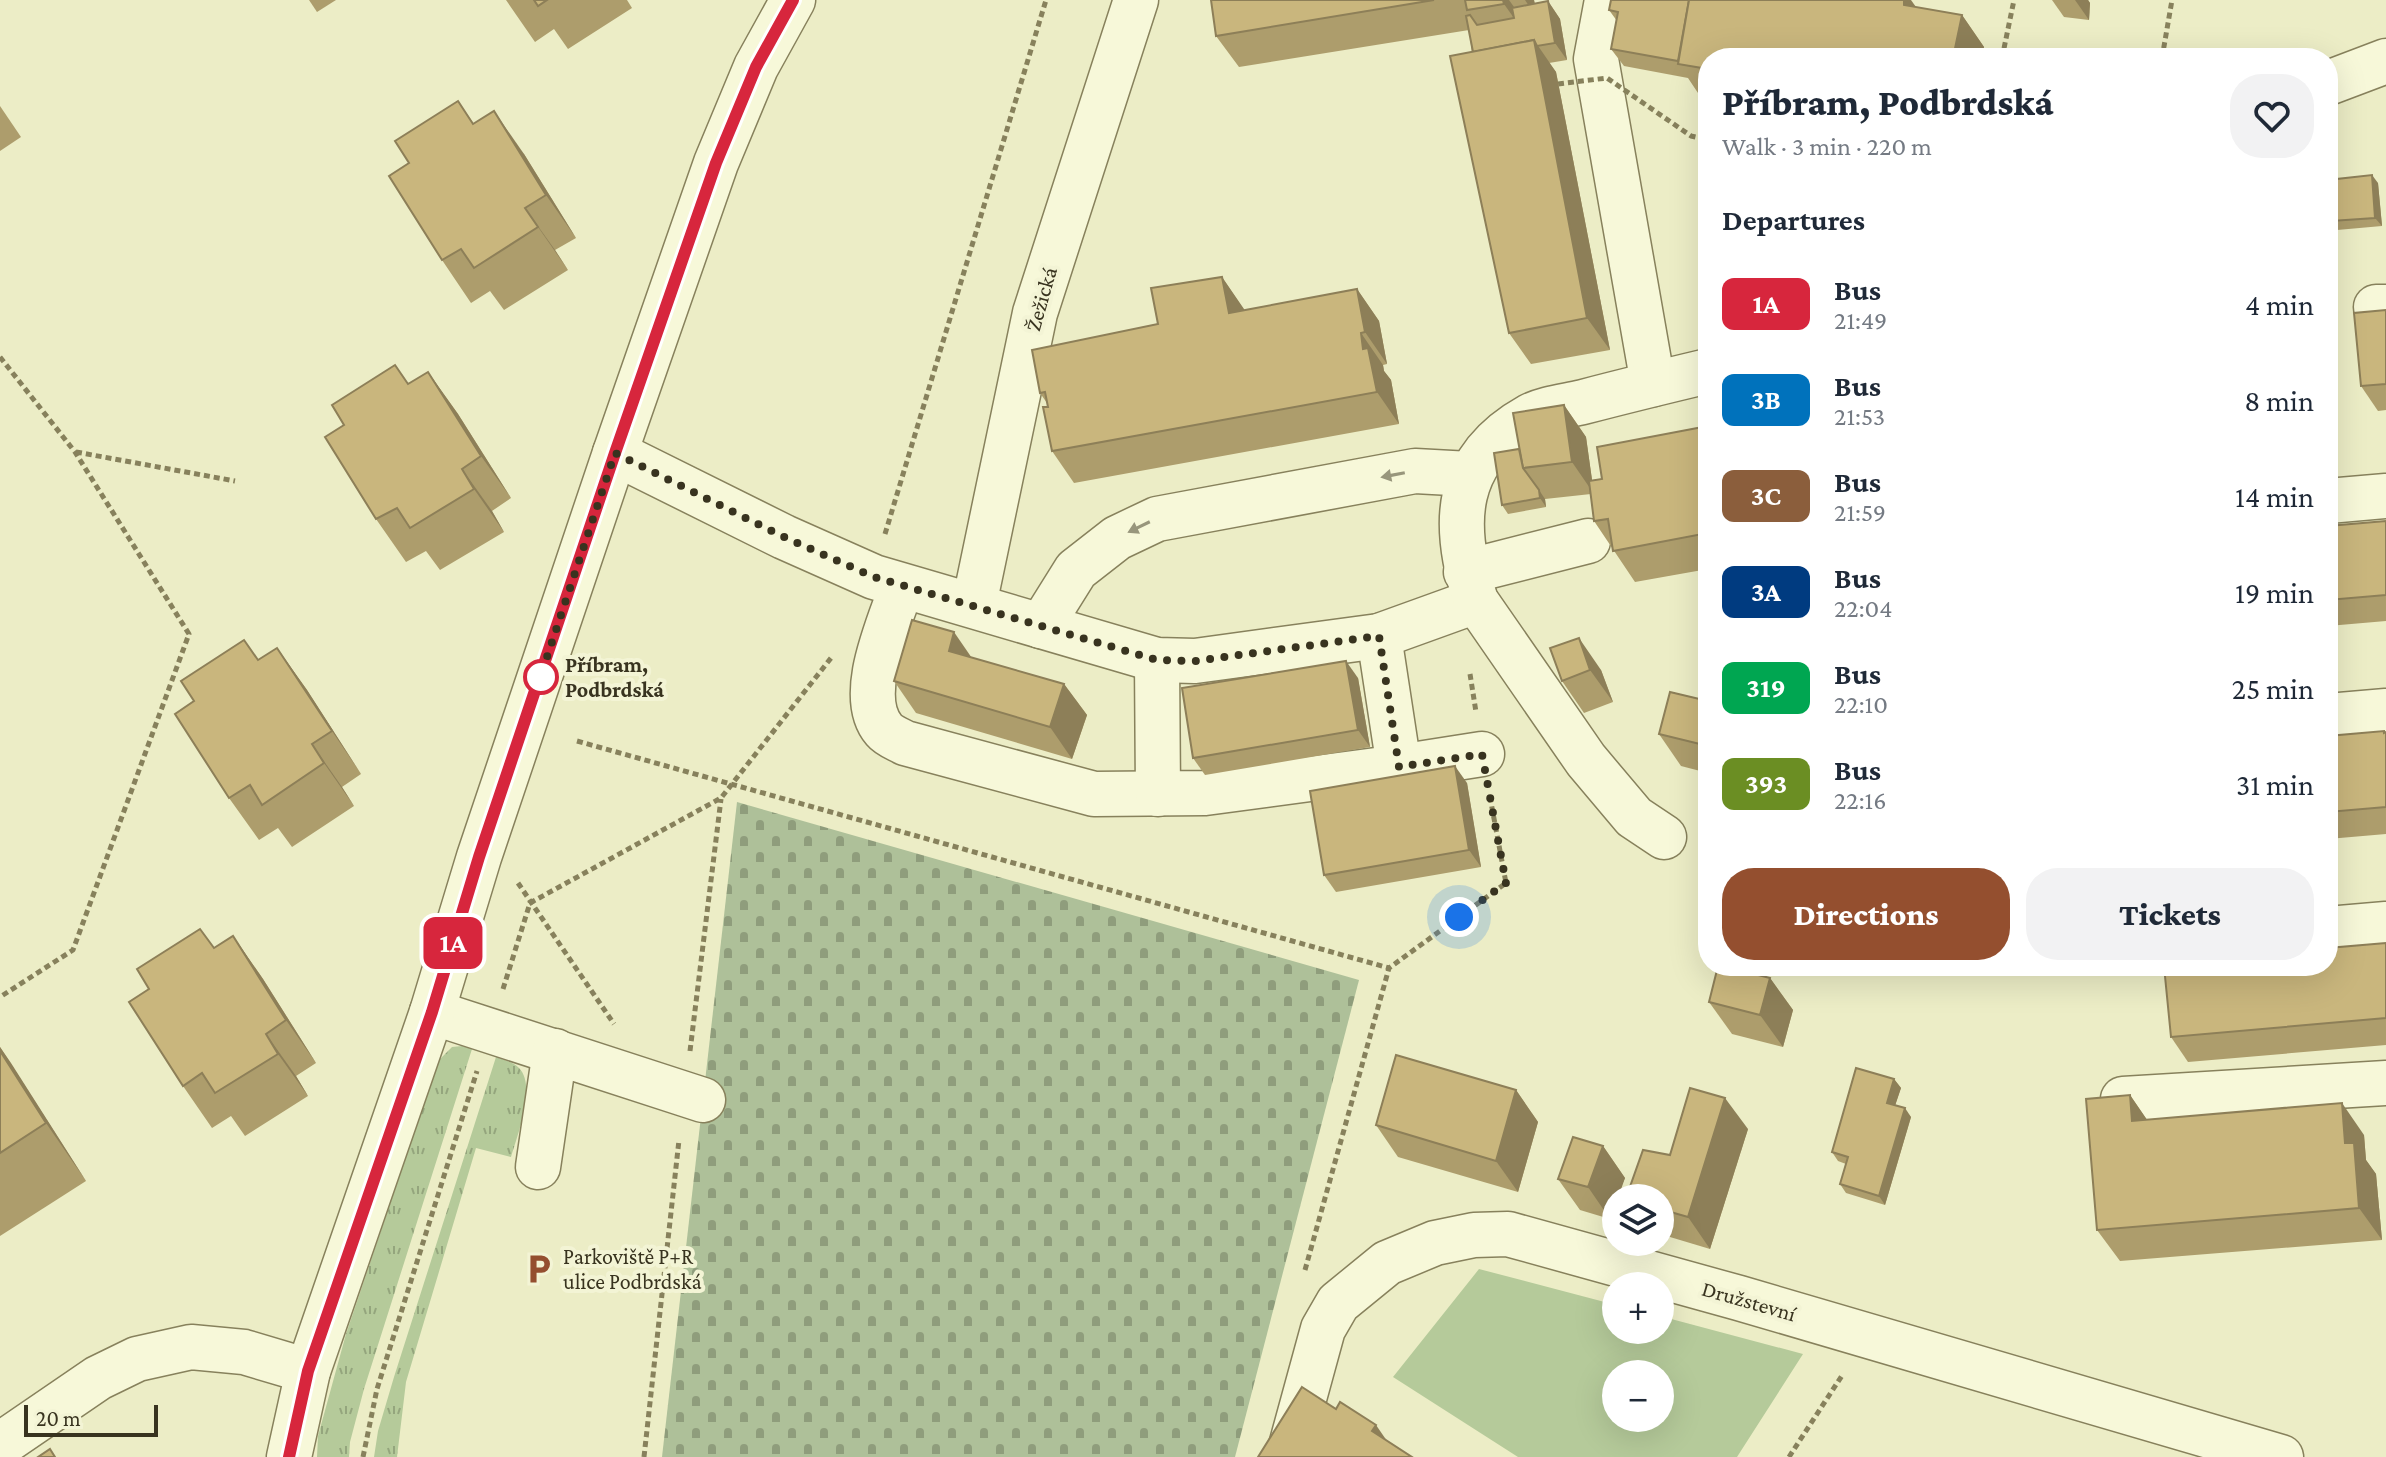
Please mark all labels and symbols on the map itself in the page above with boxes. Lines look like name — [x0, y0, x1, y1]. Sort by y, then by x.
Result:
street label: Žežická — [1020, 264, 1062, 334]
one-way arrow — [1380, 469, 1405, 481]
one-way arrow — [1127, 520, 1151, 534]
place label: Příbram, Podbrdská — [565, 652, 664, 702]
marker: Příbram, Podbrdská — [524, 660, 558, 694]
your location — [1439, 897, 1479, 937]
line badge: 1A — [417, 917, 489, 969]
place label: Parkoviště P+R ulice Podbrdská — [563, 1244, 702, 1294]
parking icon: Parkoviště P+R ulice Podbrdská — [522, 1252, 556, 1286]
street label: Družstevní — [1699, 1276, 1800, 1327]
scale bar — [24, 1401, 158, 1437]

